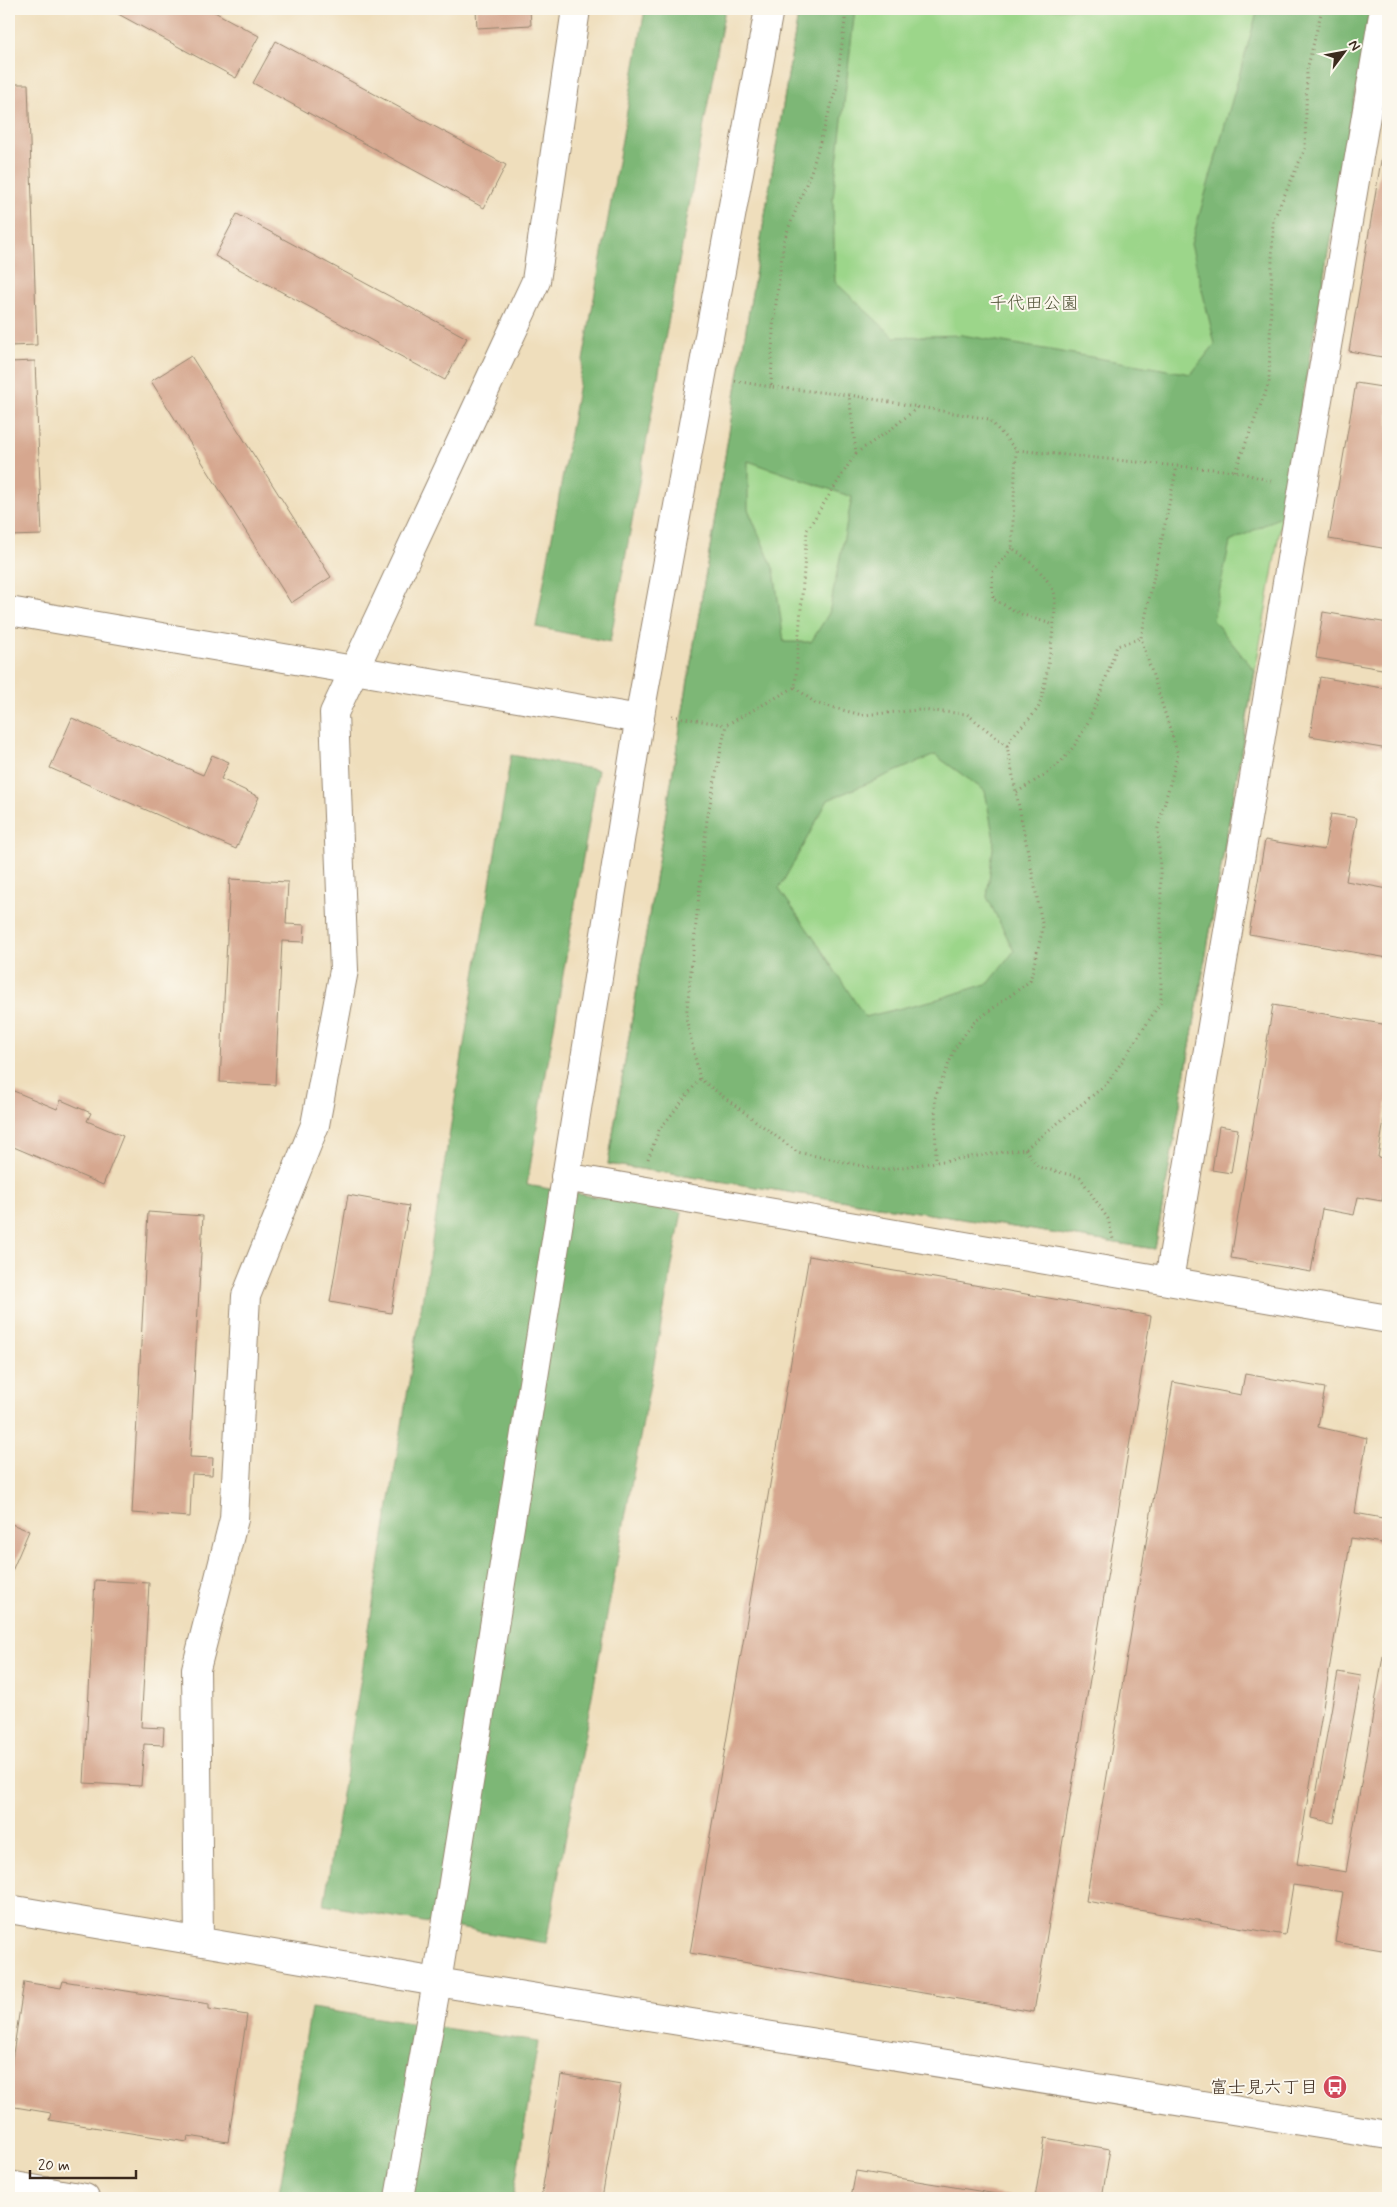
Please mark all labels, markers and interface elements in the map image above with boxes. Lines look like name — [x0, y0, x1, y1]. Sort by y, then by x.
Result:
north arrow — [1320, 28, 1370, 78]
text: N — [1344, 37, 1364, 54]
park label: 千代田公園 — [989, 292, 1079, 316]
bus stop icon: 富士見六丁目 — [1322, 2074, 1348, 2100]
place label: 富士見六丁目 — [1210, 2076, 1318, 2100]
scale bar — [30, 2147, 136, 2179]
text: 20 m — [38, 2156, 70, 2176]

